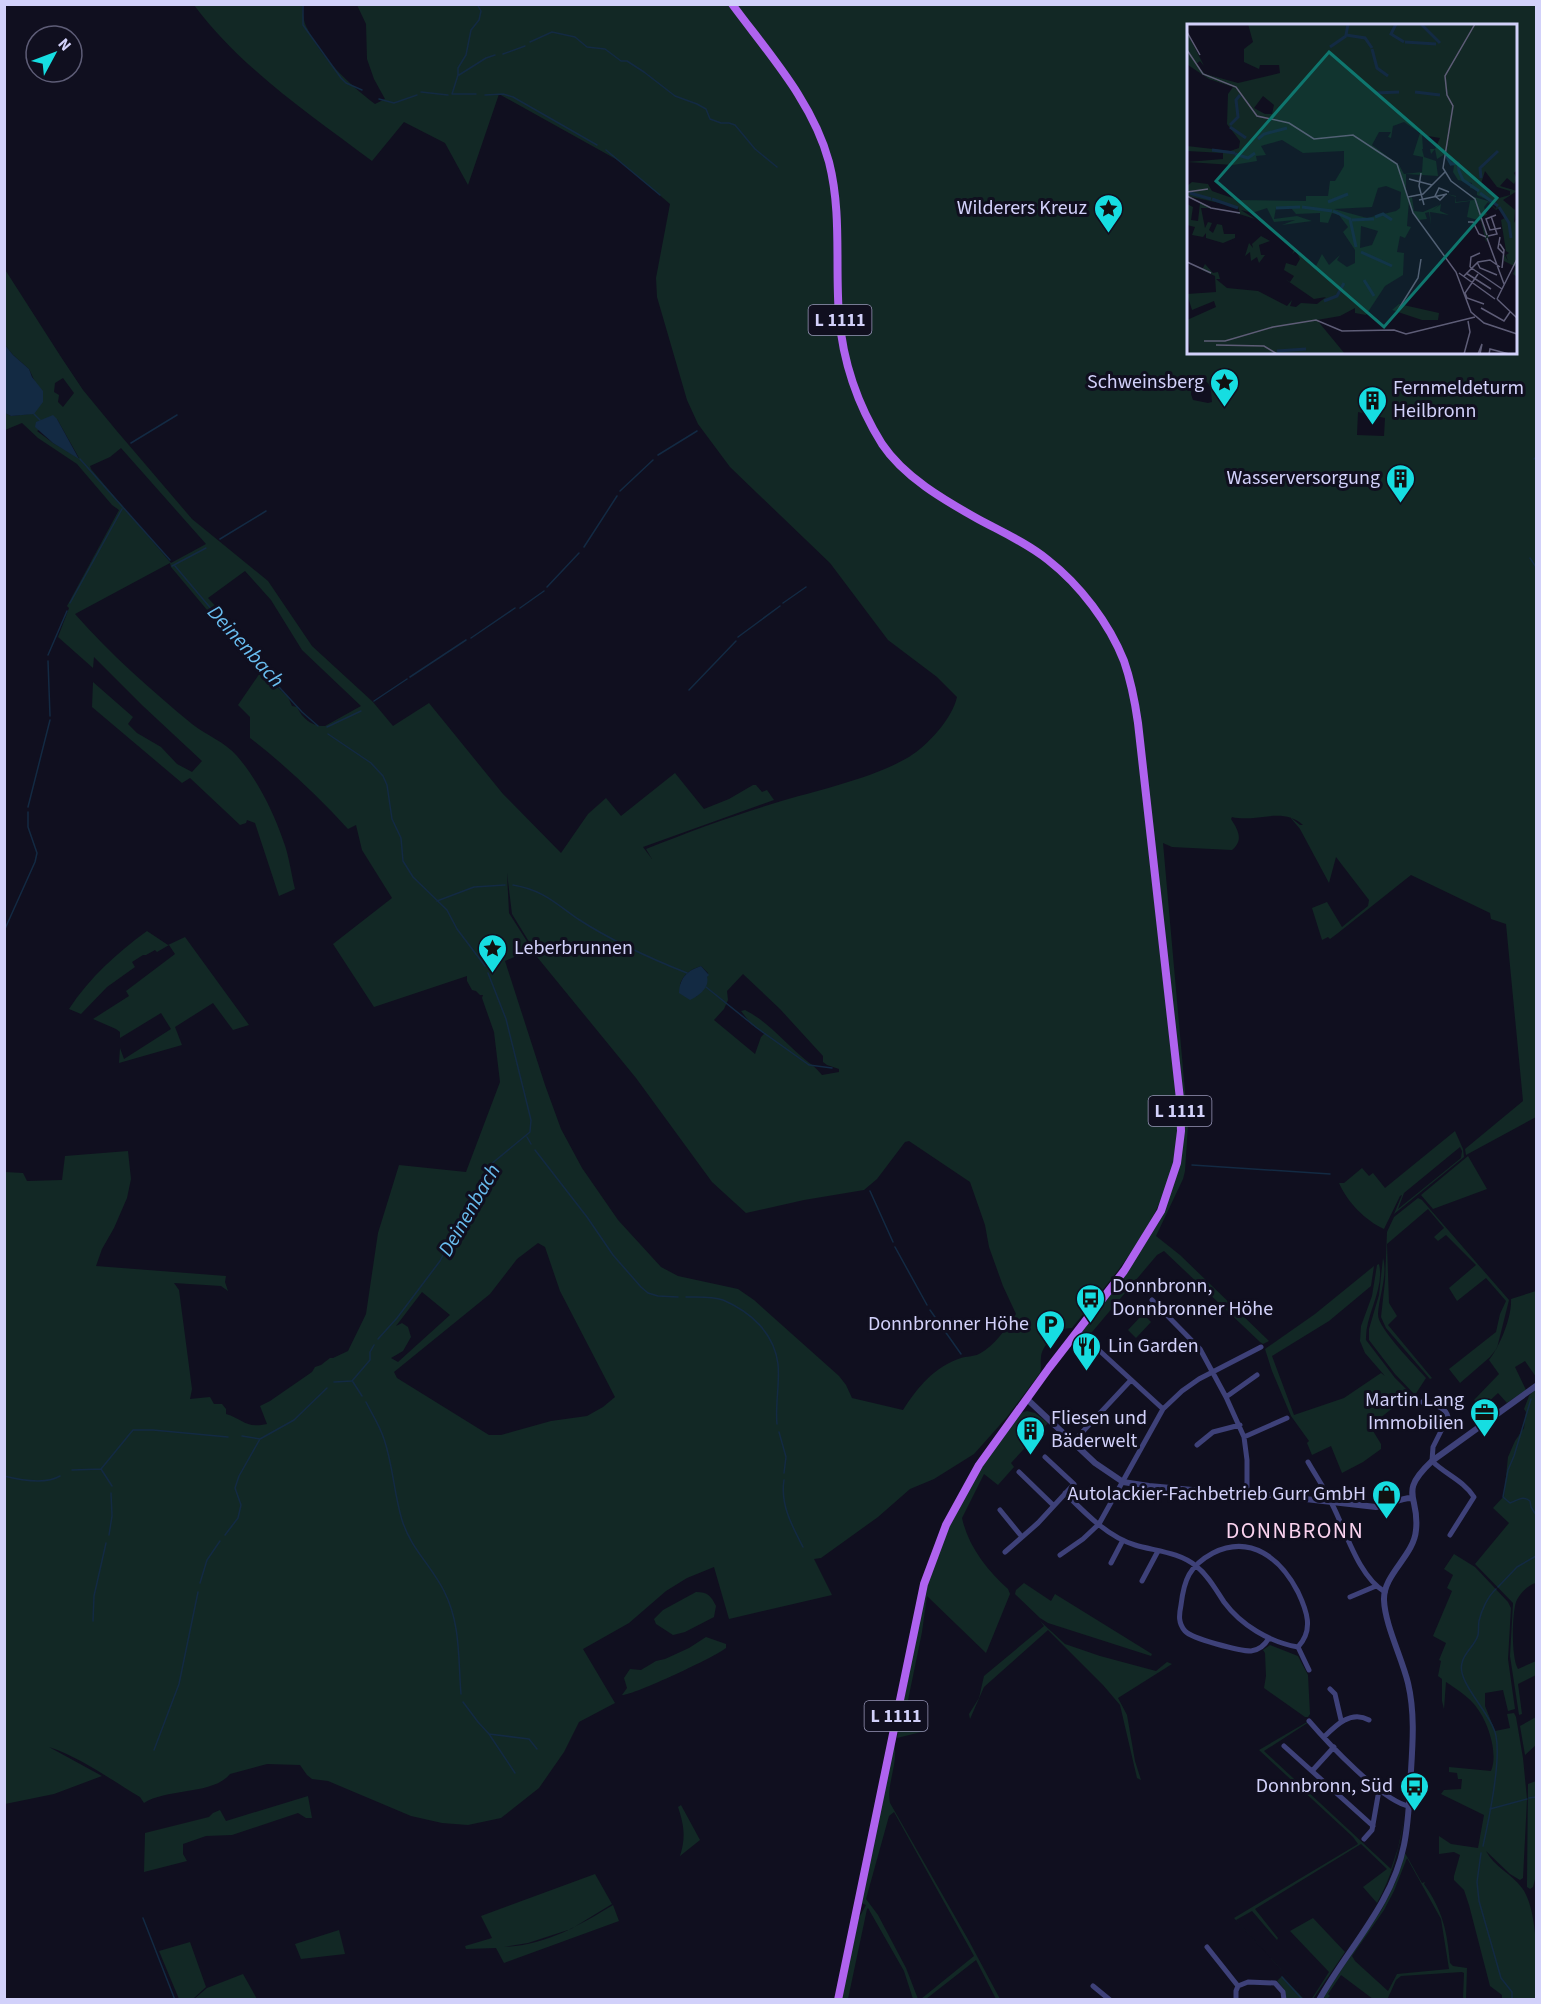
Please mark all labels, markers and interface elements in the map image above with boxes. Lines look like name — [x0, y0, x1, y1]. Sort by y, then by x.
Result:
north arrow — [24, 24, 84, 84]
inset map — [1187, 24, 1517, 354]
text: N — [53, 34, 76, 56]
place icon: Wilderers Kreuz — [1092, 192, 1124, 234]
place label: Wilderers Kreuz — [957, 194, 1087, 222]
road number: L 1111 — [808, 305, 872, 335]
place icon: Schweinsberg — [1209, 366, 1241, 408]
place label: Schweinsberg — [1087, 368, 1204, 396]
place label: Fernmeldeturm Heilbronn — [1393, 374, 1524, 425]
building icon: Fernmeldeturm Heilbronn — [1356, 384, 1388, 426]
building icon: Wasserversorgung — [1385, 462, 1417, 504]
place label: Wasserversorgung — [1226, 464, 1380, 492]
water label: Deinenbach — [201, 598, 291, 694]
place icon: Leberbrunnen — [477, 932, 509, 974]
place label: Leberbrunnen — [514, 934, 633, 962]
road number: L 1111 — [1148, 1096, 1212, 1126]
water label: Deinenbach — [430, 1158, 508, 1262]
place label: Donnbronn, Donnbronner Höhe — [1112, 1272, 1273, 1323]
bus stop icon: Donnbronn, Donnbronner Höhe — [1075, 1282, 1107, 1324]
parking icon: Donnbronner Höhe — [1034, 1308, 1066, 1350]
place label: Donnbronner Höhe — [868, 1310, 1029, 1338]
restaurant icon: Lin Garden — [1071, 1330, 1103, 1372]
place label: Lin Garden — [1108, 1332, 1199, 1360]
place label: Martin Lang Immobilien — [1365, 1386, 1464, 1437]
office icon: Martin Lang Immobilien — [1469, 1396, 1501, 1438]
place label: Fliesen und Bäderwelt — [1051, 1404, 1147, 1455]
building icon: Fliesen und Bäderwelt — [1014, 1414, 1046, 1456]
shop icon: Autolackier-Fachbetrieb Gurr GmbH — [1371, 1478, 1403, 1520]
place label: Autolackier-Fachbetrieb Gurr GmbH — [1068, 1480, 1366, 1508]
district label: DONNBRONN — [1226, 1515, 1364, 1547]
road number: L 1111 — [864, 1701, 928, 1731]
bus stop icon: Donnbronn, Süd — [1398, 1770, 1430, 1812]
place label: Donnbronn, Süd — [1256, 1772, 1393, 1800]

